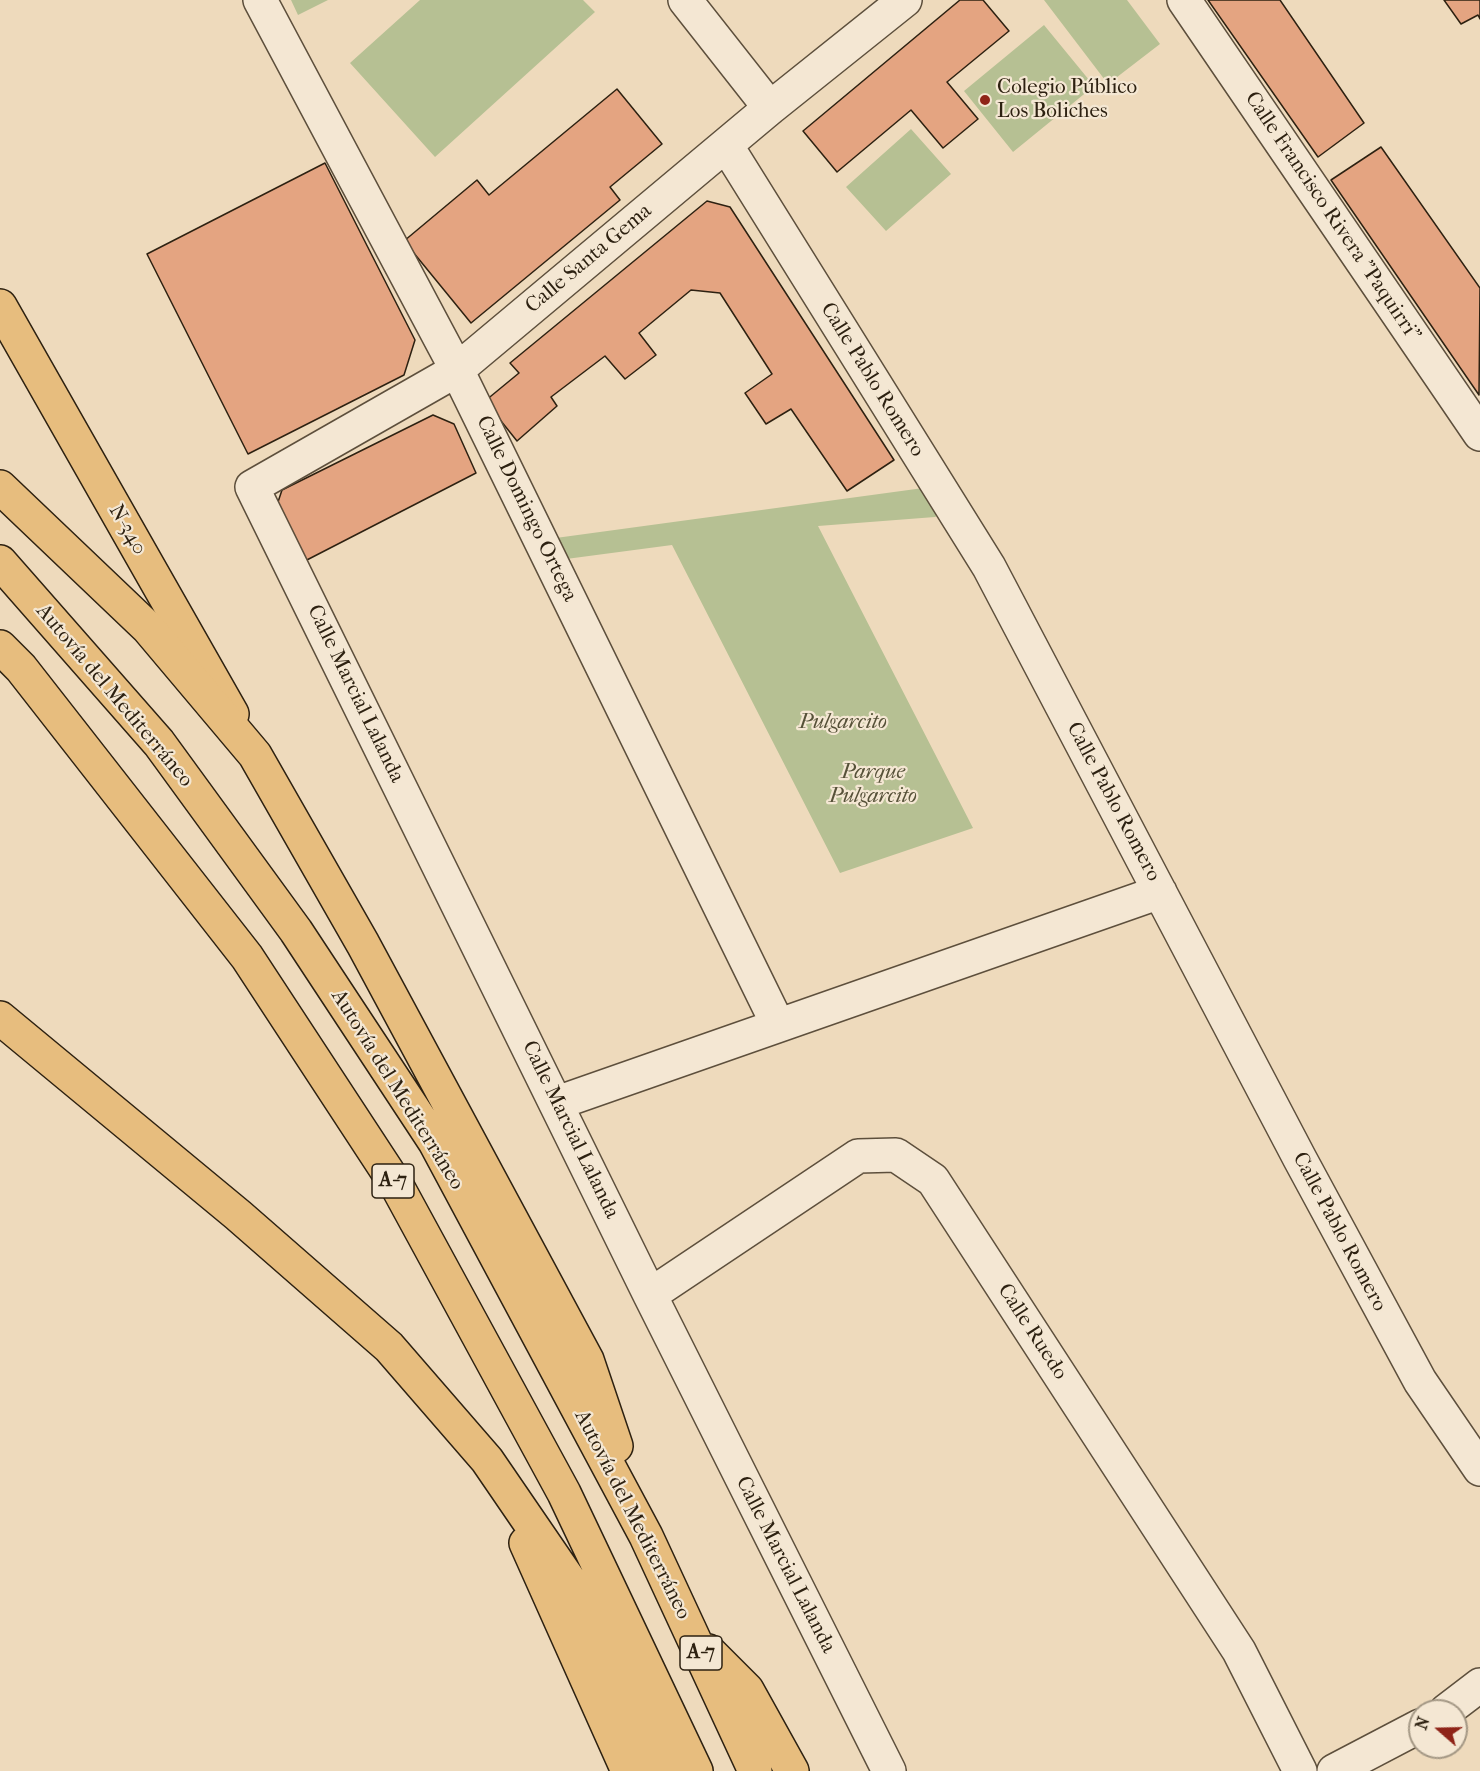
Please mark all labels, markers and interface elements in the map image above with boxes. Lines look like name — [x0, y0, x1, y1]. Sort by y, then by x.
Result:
place label: Colegio Público Los Boliches — [997, 75, 1137, 125]
street label: Calle Francisco Rivera "Paquirri" — [1239, 87, 1425, 347]
marker: Colegio Público Los Boliches — [978, 93, 992, 107]
street label: Calle Santa Gema — [521, 199, 657, 319]
street label: Calle Pablo Romero — [814, 298, 930, 462]
street label: Calle Domingo Ortega — [470, 412, 582, 606]
street label: N-340 — [103, 500, 151, 560]
street label: Autovía del Mediterráneo — [30, 599, 198, 793]
street label: Calle Marcial Lalanda — [301, 601, 409, 787]
park label: Pulgarcito — [799, 710, 887, 736]
street label: Calle Pablo Romero — [1060, 718, 1166, 886]
park label: Parque Pulgarcito — [829, 760, 917, 810]
street label: Autovía del Mediterráneo — [325, 985, 469, 1195]
street label: Calle Marcial Lalanda — [516, 1037, 624, 1223]
street label: Calle Pablo Romero — [1286, 1148, 1392, 1316]
road number: A-7 — [372, 1164, 414, 1198]
street label: Calle Ruedo — [992, 1279, 1072, 1385]
street label: Autovía del Mediterráneo — [568, 1406, 696, 1624]
street label: Calle Marcial Lalanda — [730, 1473, 840, 1657]
road number: A-7 — [680, 1636, 722, 1670]
north arrow — [1408, 1699, 1468, 1759]
text: N — [1411, 1714, 1433, 1732]

